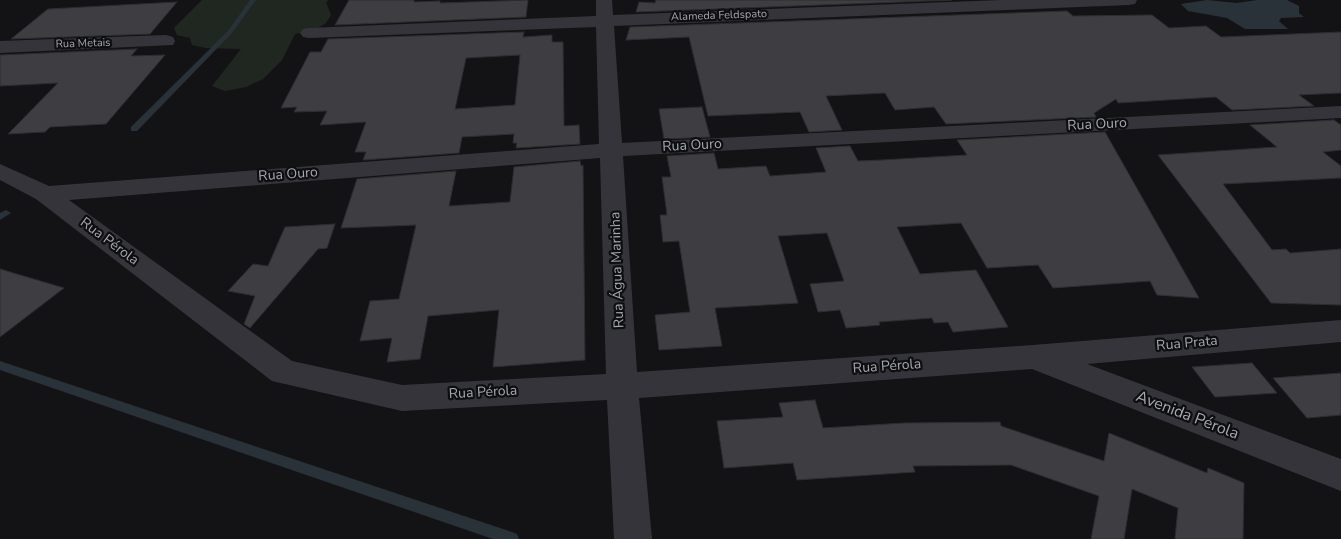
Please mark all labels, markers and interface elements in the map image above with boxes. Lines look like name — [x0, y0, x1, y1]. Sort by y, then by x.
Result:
street label: Alameda Feldspato — [671, 8, 767, 24]
street label: Rua Metais — [55, 36, 111, 52]
street label: Rua Ouro — [1067, 115, 1127, 135]
street label: Rua Ouro — [662, 136, 722, 156]
street label: Rua Ouro — [258, 165, 318, 185]
street label: Rua Água Marinha — [608, 212, 628, 328]
street label: Rua Pérola — [77, 215, 141, 269]
street label: Rua Prata — [1156, 333, 1218, 355]
street label: Rua Pérola — [852, 356, 922, 378]
street label: Rua Pérola — [448, 383, 518, 403]
street label: Avenida Pérola — [1133, 388, 1241, 444]

